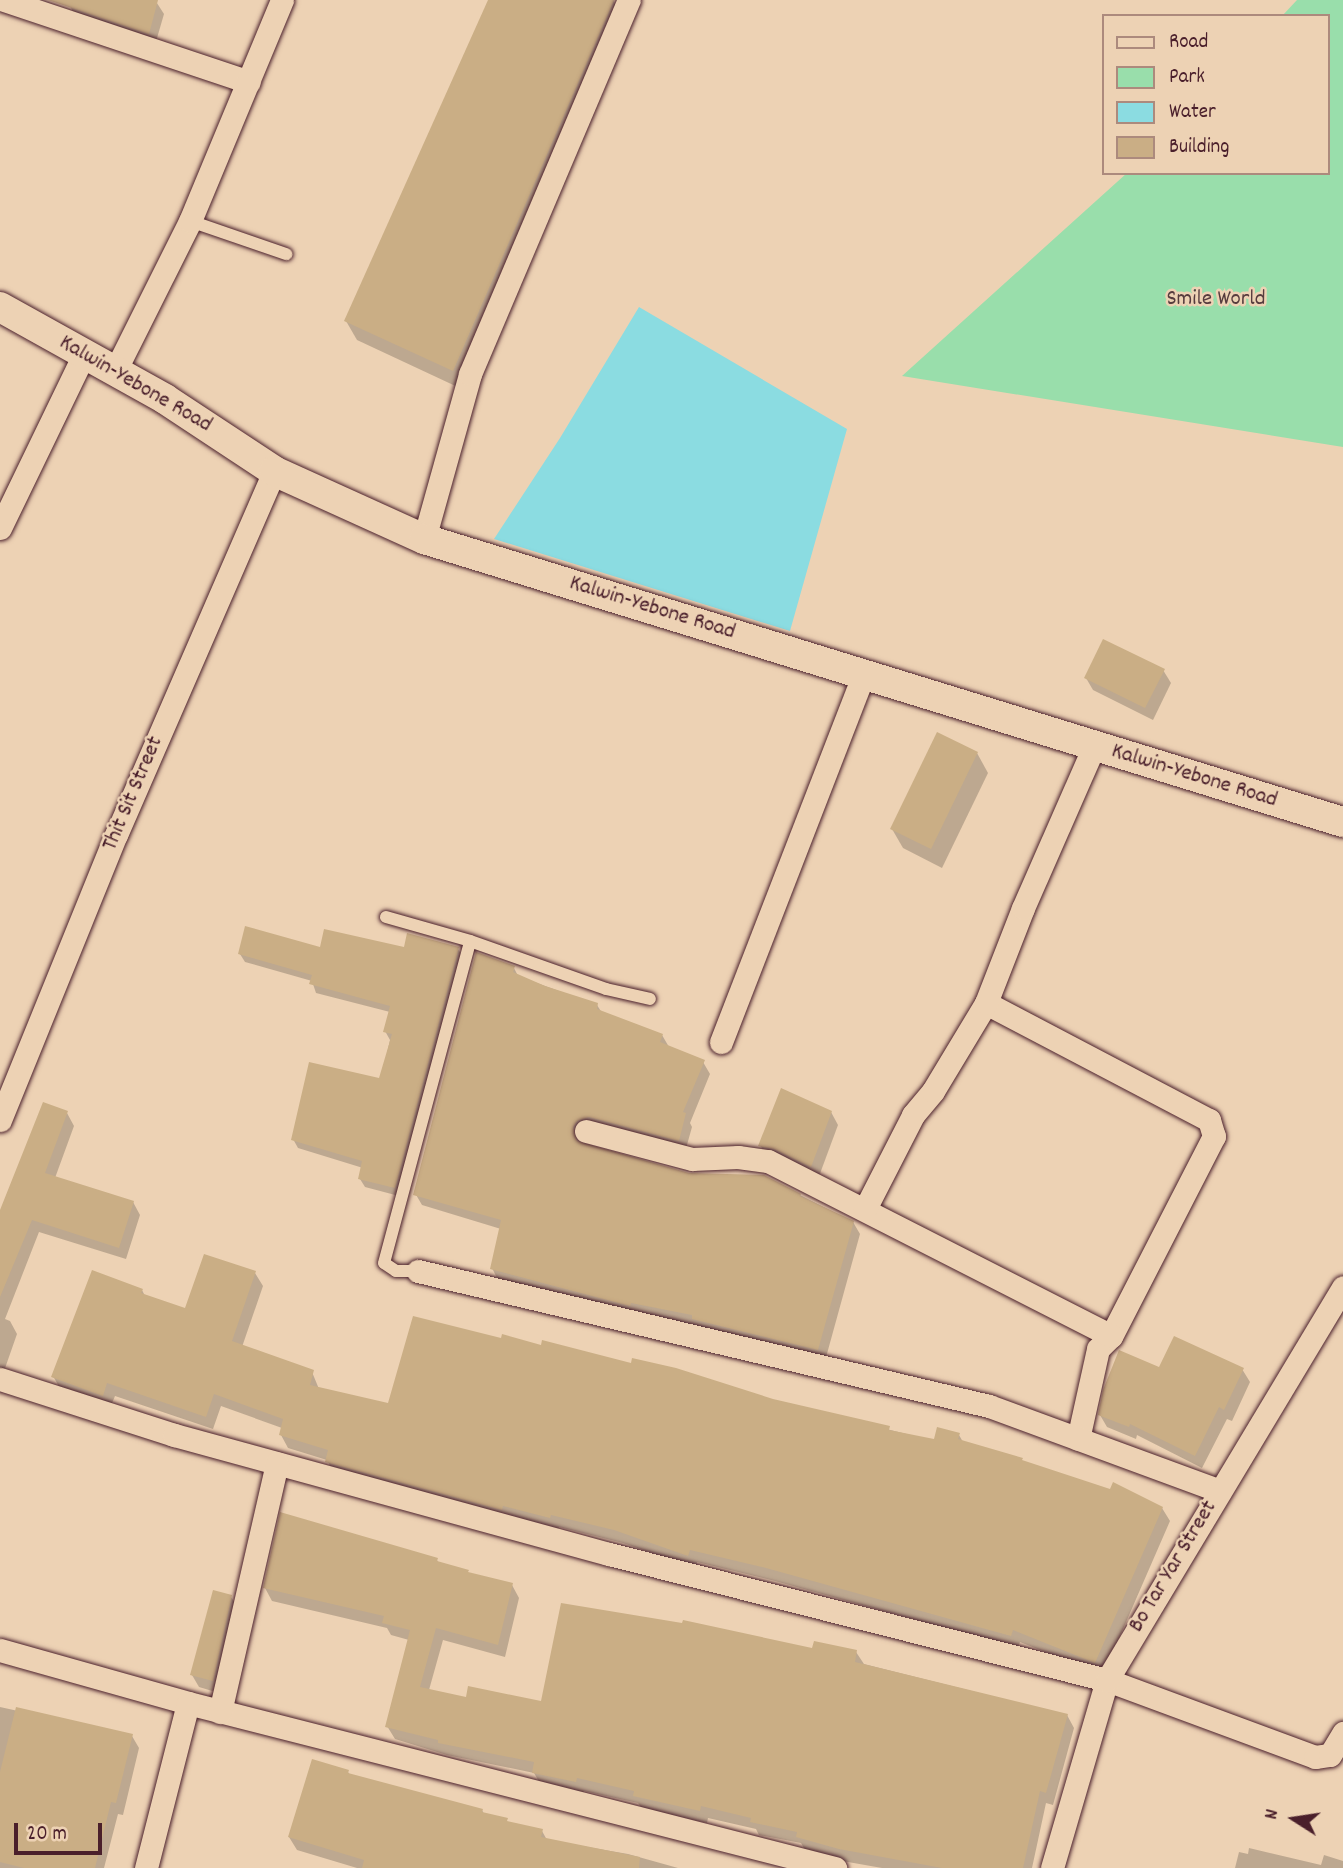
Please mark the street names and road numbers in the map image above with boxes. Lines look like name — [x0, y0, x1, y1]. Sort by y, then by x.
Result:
street label: Kalwin-Yebone Road — [54, 330, 216, 440]
street label: Kalwin-Yebone Road — [566, 571, 738, 647]
street label: Thit Sit Street — [98, 733, 170, 855]
street label: Kalwin-Yebone Road — [1108, 739, 1280, 815]
street label: Bo Tar Yar Street — [1124, 1496, 1224, 1638]

